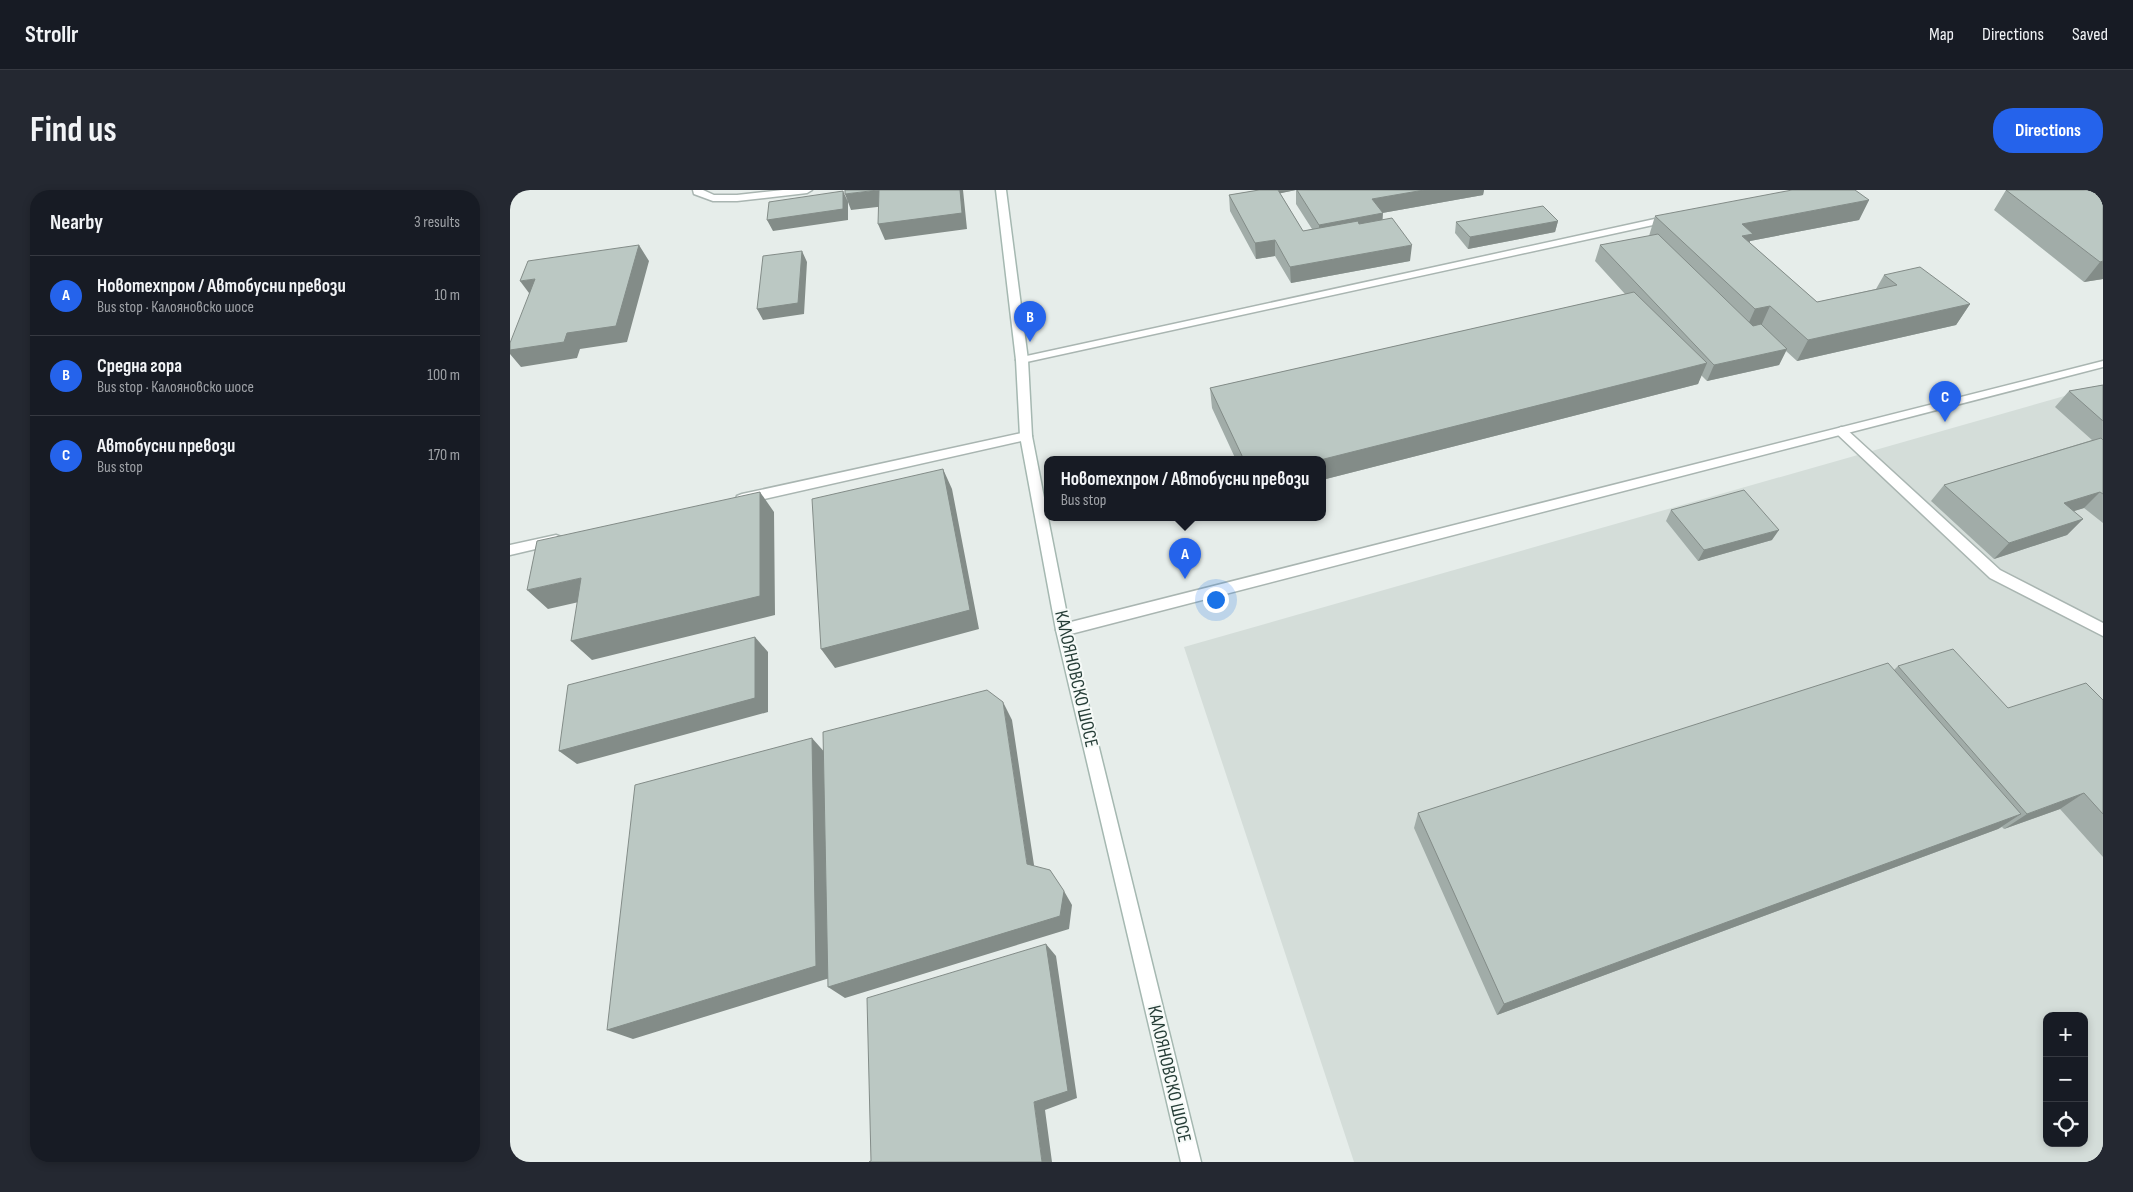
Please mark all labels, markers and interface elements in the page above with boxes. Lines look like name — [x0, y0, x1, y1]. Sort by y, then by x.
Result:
text: Strollr — [25, 20, 79, 49]
text: Map — [1929, 24, 1954, 45]
text: Directions — [1982, 24, 2044, 45]
text: Saved — [2072, 24, 2108, 45]
button: Directions — [1993, 108, 2103, 153]
text: Find us — [30, 109, 117, 152]
text: Nearby — [50, 210, 103, 235]
text: 3 results — [414, 213, 460, 232]
text: Новотехпром / Автобусни превози — [97, 275, 346, 298]
text: A — [62, 286, 70, 305]
text: 10 m — [434, 286, 460, 305]
text: Bus stop · Калояновско шосе — [97, 298, 254, 317]
pin: B — [1014, 301, 1046, 342]
text: Средна гора — [97, 355, 182, 378]
text: B — [62, 366, 70, 385]
text: 100 m — [427, 366, 460, 385]
text: Bus stop · Калояновско шосе — [97, 378, 254, 397]
pin: C — [1929, 381, 1961, 422]
text: Автобусни превози — [97, 435, 235, 458]
text: C — [62, 446, 70, 465]
text: 170 m — [428, 446, 460, 465]
popup — [1044, 456, 1326, 521]
text: Bus stop — [97, 458, 143, 477]
text: Новотехпром / Автобусни превози — [1061, 468, 1309, 491]
text: Bus stop — [1061, 491, 1107, 510]
pin: A — [1169, 538, 1201, 579]
your location — [1203, 587, 1229, 613]
street label: КАЛОЯНОВСКО ШОСЕ — [1049, 608, 1103, 750]
street label: КАЛОЯНОВСКО ШОСЕ — [1142, 1003, 1196, 1145]
map controls — [2043, 1012, 2088, 1147]
button: + — [2043, 1012, 2088, 1057]
button: − — [2043, 1057, 2088, 1102]
button: locate — [2043, 1102, 2088, 1147]

